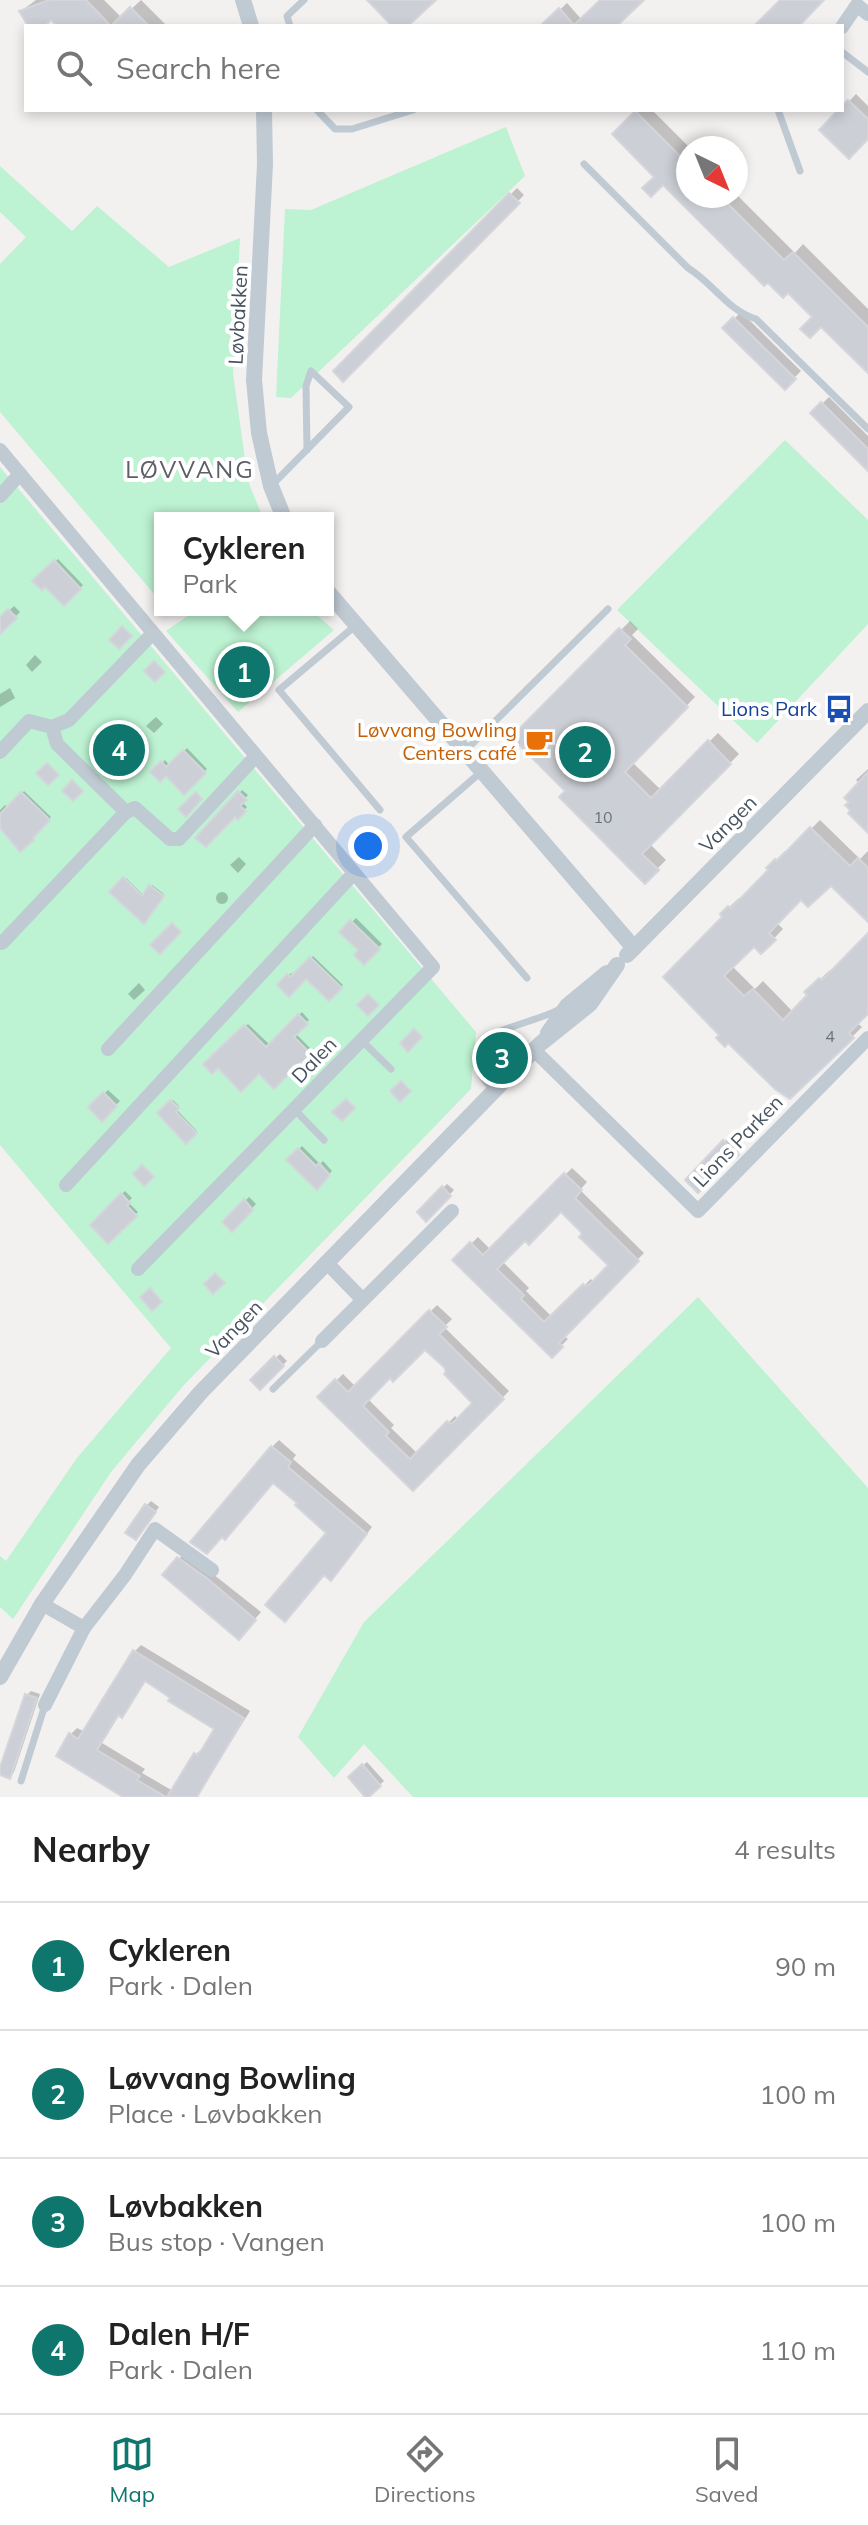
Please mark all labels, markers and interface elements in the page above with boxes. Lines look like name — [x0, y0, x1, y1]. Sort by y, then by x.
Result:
search box — [24, 24, 844, 112]
icon: search — [52, 46, 96, 90]
text: Search here — [116, 49, 281, 87]
north arrow — [676, 136, 748, 208]
street label: Løvbakken — [222, 265, 253, 365]
district label: LØVVANG — [125, 454, 255, 484]
popup — [154, 512, 334, 616]
text: Cykleren — [183, 529, 306, 567]
text: Park — [183, 567, 237, 600]
pin: 1 — [218, 642, 270, 702]
bus stop icon: Lions Park — [824, 694, 854, 724]
place label: Lions Park — [721, 696, 818, 721]
place label: Løvvang Bowling Centers café — [357, 717, 517, 765]
pin: 4 — [93, 720, 145, 780]
pin: 2 — [559, 722, 611, 782]
cafe icon: Løvvang Bowling Centers café — [524, 727, 554, 757]
street label: Vangen — [694, 790, 762, 858]
house number: 10 — [593, 807, 613, 827]
your location — [348, 826, 388, 866]
house number: 4 — [825, 1026, 835, 1046]
pin: 3 — [476, 1028, 528, 1088]
street label: Dalen — [286, 1031, 341, 1088]
street label: Lions Parken — [688, 1089, 788, 1192]
street label: Vangen — [200, 1294, 267, 1363]
text: Nearby — [32, 1828, 150, 1871]
text: 4 results — [734, 1833, 836, 1866]
text: Cykleren — [108, 1931, 231, 1969]
text: 1 — [50, 1950, 66, 1983]
text: 90 m — [775, 1950, 836, 1983]
text: Park · Dalen — [108, 1969, 253, 2002]
text: Løvvang Bowling — [108, 2059, 356, 2097]
text: 2 — [50, 2078, 66, 2111]
text: 100 m — [760, 2078, 836, 2111]
text: Place · Løvbakken — [108, 2097, 323, 2130]
text: Løvbakken — [108, 2187, 263, 2225]
text: 3 — [50, 2206, 66, 2239]
text: 100 m — [760, 2206, 836, 2239]
text: Bus stop · Vangen — [108, 2225, 325, 2258]
text: Dalen H/F — [108, 2315, 250, 2353]
text: 4 — [50, 2334, 66, 2367]
text: 110 m — [760, 2334, 836, 2367]
text: Park · Dalen — [108, 2353, 253, 2386]
tab: Map — [110, 2432, 155, 2508]
tab: Directions — [374, 2432, 476, 2508]
tab: Saved — [695, 2432, 758, 2508]

